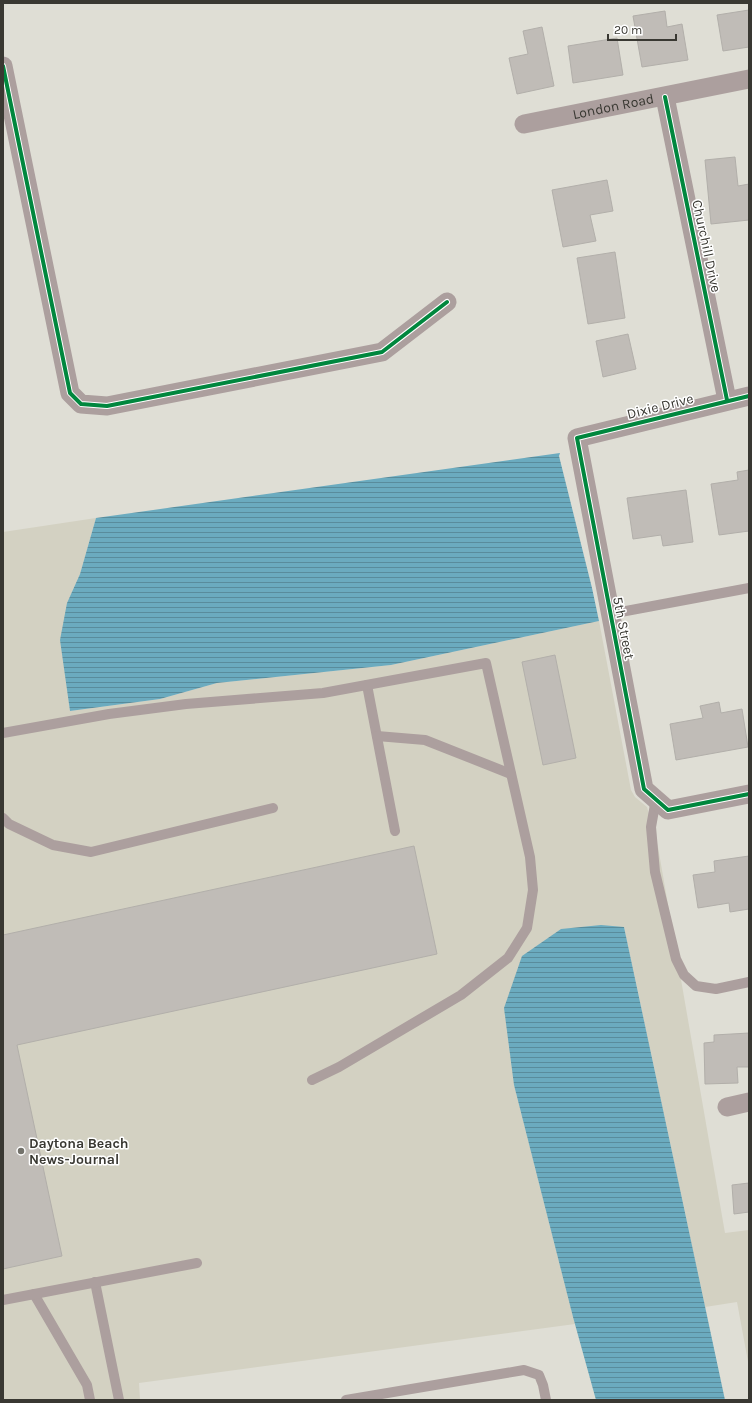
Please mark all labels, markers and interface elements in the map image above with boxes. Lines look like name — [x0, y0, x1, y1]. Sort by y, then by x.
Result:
scale bar — [608, 16, 676, 42]
text: 20 m — [614, 23, 642, 37]
street label: London Road — [571, 90, 656, 123]
street label: Churchill Drive — [688, 198, 725, 294]
street label: Dixie Drive — [625, 390, 695, 423]
street label: 5th Street — [609, 595, 638, 661]
place label: Daytona Beach News-Journal — [29, 1135, 129, 1168]
marker: Daytona Beach News-Journal — [16, 1146, 26, 1156]

